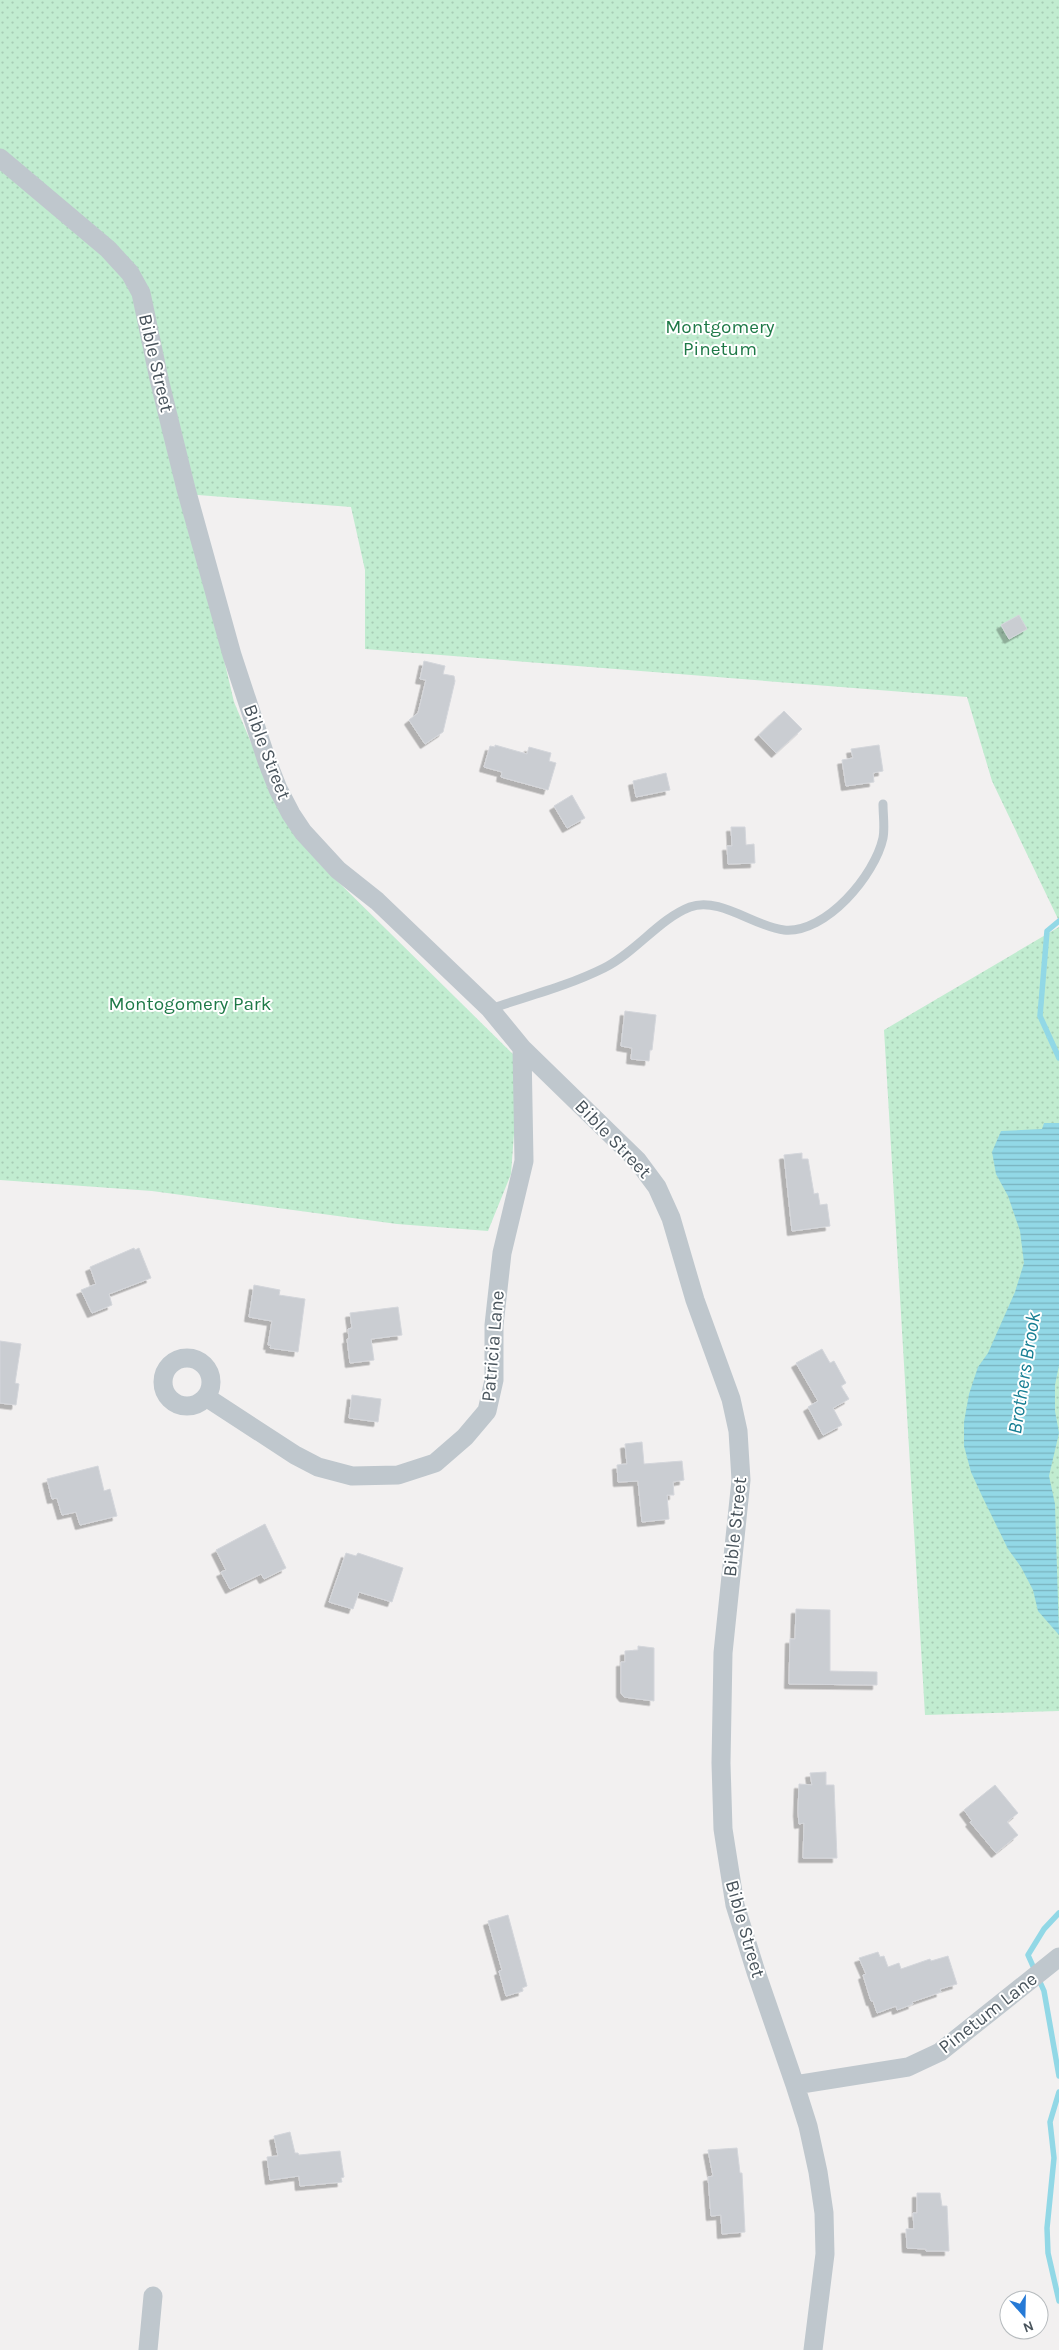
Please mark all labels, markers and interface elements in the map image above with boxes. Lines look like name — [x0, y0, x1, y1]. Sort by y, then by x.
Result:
street label: Bible Street — [134, 312, 178, 414]
park label: Montgomery Pinetum — [665, 316, 775, 360]
street label: Bible Street — [239, 701, 295, 803]
park label: Montogomery Park — [109, 993, 272, 1015]
street label: Bible Street — [570, 1095, 656, 1183]
street label: Patricia Lane — [477, 1289, 509, 1403]
water label: Brothers Brook — [1003, 1310, 1045, 1436]
street label: Bible Street — [719, 1476, 751, 1578]
street label: Bible Street — [721, 1878, 769, 1980]
street label: Pinetum Lane — [934, 1968, 1042, 2058]
north arrow — [999, 2290, 1049, 2340]
text: N — [1021, 2317, 1036, 2336]

